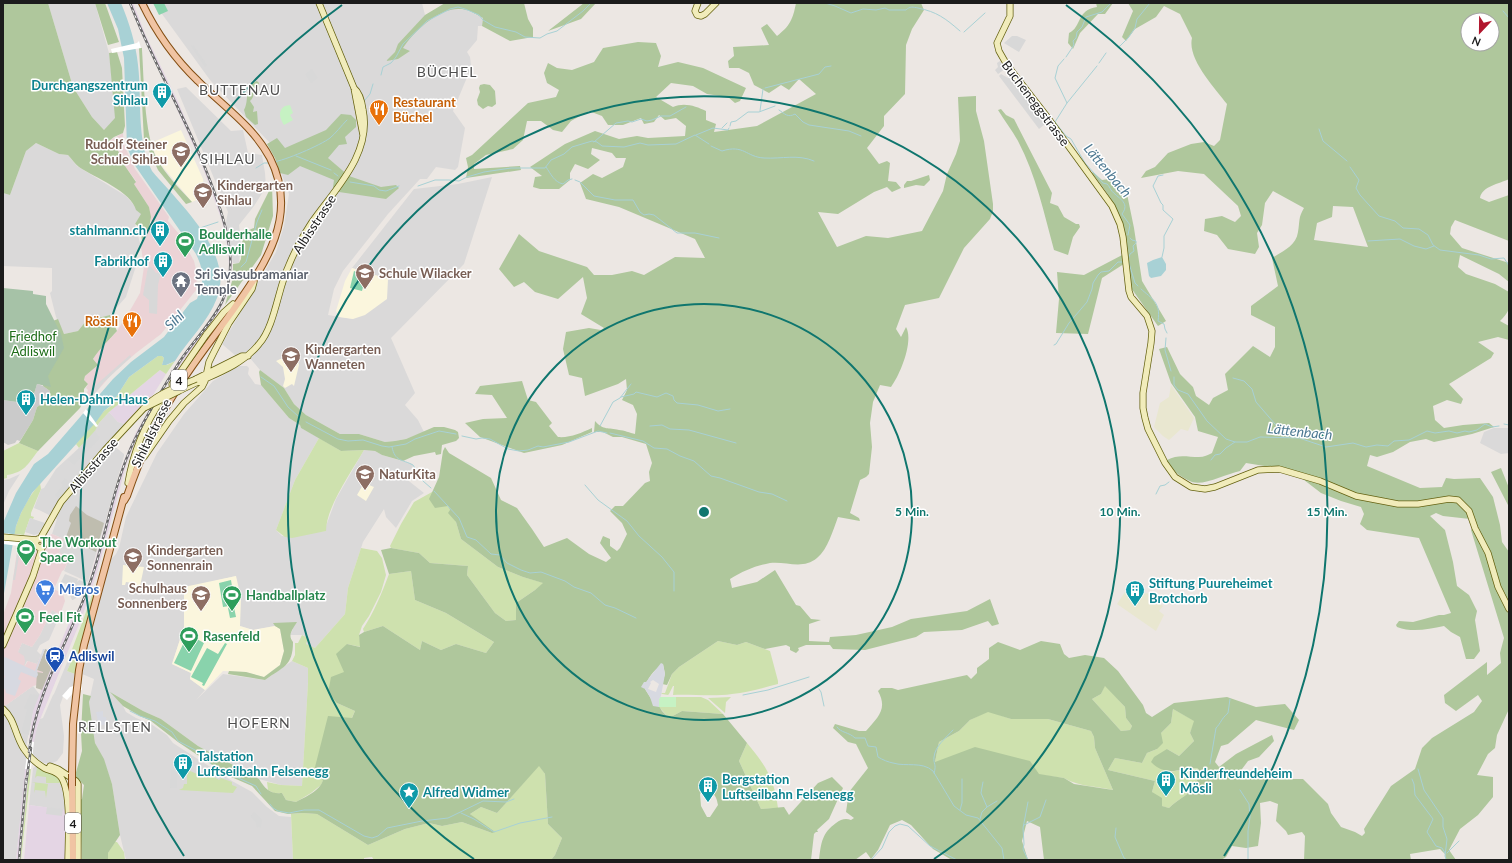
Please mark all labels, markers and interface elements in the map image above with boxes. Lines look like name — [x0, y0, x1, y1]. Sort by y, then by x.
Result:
north arrow — [1460, 12, 1500, 52]
text: N — [1470, 34, 1482, 49]
street label: Bucheneggstrasse — [999, 57, 1073, 149]
district label: BÜCHEL — [417, 63, 477, 80]
place label: Durchgangszentrum Sihlau — [31, 77, 148, 108]
building icon: Durchgangszentrum Sihlau — [151, 81, 173, 109]
district label: BUTTENAU — [199, 81, 281, 98]
place label: Restaurant Büchel — [393, 94, 456, 125]
restaurant icon: Restaurant Büchel — [368, 98, 390, 126]
place label: Rudolf Steiner Schule Sihlau — [85, 136, 167, 167]
school or university icon: Rudolf Steiner Schule Sihlau — [170, 140, 192, 168]
water label: Lättenbach — [1081, 140, 1135, 200]
district label: SIHLAU — [201, 150, 255, 167]
place label: Kindergarten Sihlau — [217, 177, 293, 208]
school or university icon: Kindergarten Sihlau — [192, 181, 214, 209]
street label: Albisstrasse — [289, 191, 339, 257]
building icon: stahlmann.ch — [149, 219, 171, 247]
place label: stahlmann.ch — [69, 222, 146, 238]
place label: Boulderhalle Adliswil — [198, 226, 272, 257]
sports icon: Boulderhalle Adliswil — [174, 230, 196, 258]
building icon: Fabrikhof — [152, 250, 174, 278]
place label: Fabrikhof — [94, 253, 149, 269]
school or university icon: Schule Wilacker — [354, 262, 376, 290]
place label: Schule Wilacker — [379, 265, 472, 281]
place label: Sri Sivasubramaniar Temple — [195, 266, 309, 297]
temple icon: Sri Sivasubramaniar Temple — [170, 270, 192, 298]
water label: Sihl — [161, 307, 187, 333]
restaurant icon: Rössli — [121, 310, 143, 338]
place label: Rössli — [85, 313, 118, 329]
park label: Friedhof Adliswil — [9, 328, 57, 359]
place label: Kindergarten Wanneten — [305, 341, 381, 372]
school or university icon: Kindergarten Wanneten — [280, 345, 302, 373]
road number: 4 — [171, 370, 187, 390]
building icon: Helen-Dahm-Haus — [15, 388, 37, 416]
place label: Helen-Dahm-Haus — [40, 391, 148, 407]
street label: Sihltalstrasse — [128, 396, 174, 470]
water label: Lättenbach — [1267, 419, 1333, 443]
street label: Albisstrasse — [65, 434, 121, 496]
school or university icon: NaturKita — [354, 463, 376, 491]
place label: NaturKita — [379, 466, 436, 482]
text: 5 Min. — [895, 504, 929, 519]
text: 10 Min. — [1100, 504, 1141, 519]
text: 15 Min. — [1307, 504, 1348, 519]
centre of rings — [697, 505, 711, 519]
place label: The Workout Space — [40, 534, 117, 565]
sports icon: The Workout Space — [15, 538, 37, 566]
place label: Kindergarten Sonnenrain — [147, 542, 223, 573]
school or university icon: Kindergarten Sonnenrain — [122, 546, 144, 574]
place label: Stiftung Puureheimet Brotchorb — [1149, 575, 1273, 606]
supermarket icon: Migros — [34, 578, 56, 606]
building icon: Stiftung Puureheimet Brotchorb — [1124, 579, 1146, 607]
place label: Schulhaus Sonnenberg — [118, 580, 187, 611]
place label: Migros — [59, 581, 99, 597]
school or university icon: Schulhaus Sonnenberg — [190, 584, 212, 612]
sports icon: Handballplatz — [221, 584, 243, 612]
place label: Handballplatz — [246, 587, 326, 603]
sports icon: Feel Fit — [14, 606, 36, 634]
place label: Feel Fit — [39, 609, 82, 625]
sports icon: Rasenfeld — [178, 625, 200, 653]
place label: Rasenfeld — [203, 628, 260, 644]
station icon: Adliswil — [44, 645, 66, 673]
place label: Adliswil — [68, 648, 114, 664]
district label: HOFERN — [227, 714, 291, 731]
district label: RELLSTEN — [78, 718, 152, 735]
place label: Talstation Luftseilbahn Felsenegg — [197, 748, 329, 779]
building icon: Talstation Luftseilbahn Felsenegg — [172, 752, 194, 780]
place label: Kinderfreundeheim Mösli — [1180, 765, 1293, 796]
building icon: Kinderfreundeheim Mösli — [1155, 769, 1177, 797]
place label: Bergstation Luftseilbahn Felsenegg — [722, 771, 854, 802]
building icon: Bergstation Luftseilbahn Felsenegg — [697, 775, 719, 803]
place icon: Alfred Widmer — [398, 781, 420, 809]
place label: Alfred Widmer — [422, 784, 509, 800]
road number: 4 — [65, 813, 81, 833]

